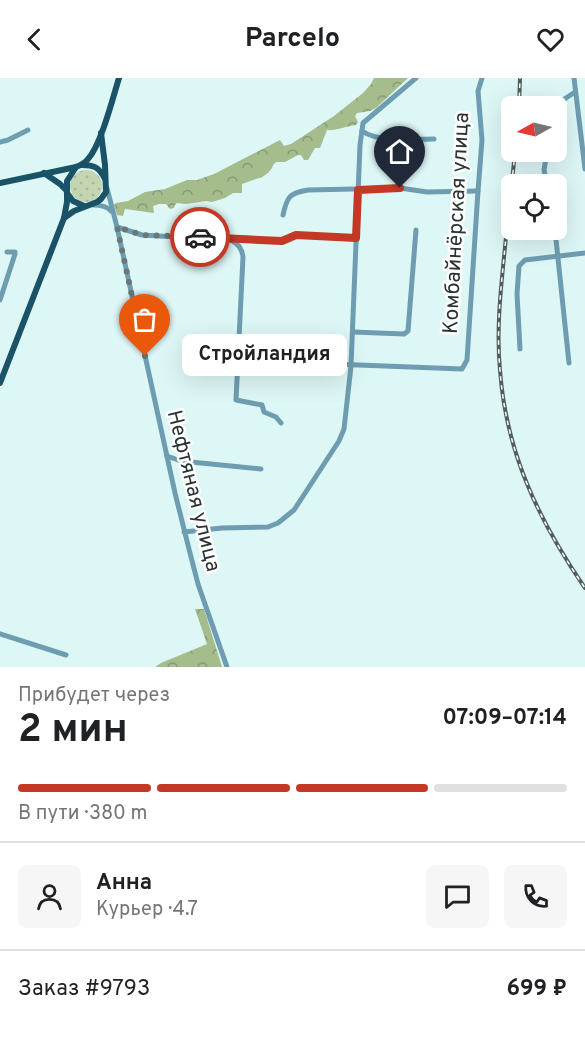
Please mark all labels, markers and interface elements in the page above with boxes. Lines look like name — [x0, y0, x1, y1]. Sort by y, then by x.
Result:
text: Parcelo — [245, 22, 340, 56]
icon: back — [18, 23, 51, 56]
icon: heart — [534, 23, 567, 56]
north arrow — [501, 96, 567, 162]
map controls — [501, 96, 567, 240]
street label: Комбайнёрская улица — [438, 111, 476, 335]
pin — [374, 126, 425, 188]
icon: home — [383, 135, 416, 168]
button: locate — [501, 174, 567, 240]
courier — [170, 207, 230, 267]
icon: car — [184, 221, 217, 254]
pin — [119, 294, 170, 356]
icon: bag — [128, 303, 161, 336]
callout: Стройландия — [181, 335, 346, 377]
text: Стройландия — [199, 342, 330, 368]
street label: Нефтяная улица — [160, 407, 226, 575]
text: Прибудет через — [18, 683, 170, 709]
text: 07:09–07:14 — [443, 705, 567, 732]
text: 2 мин — [18, 707, 128, 756]
text: В пути · 380 m — [18, 801, 147, 827]
button: person — [18, 865, 81, 928]
button: chat — [426, 865, 489, 928]
button: phone — [504, 865, 567, 928]
text: Анна — [96, 870, 152, 897]
text: Курьер · 4.7 — [96, 897, 198, 923]
text: Заказ #9793 — [18, 976, 150, 1003]
text: 699 ₽ — [506, 976, 567, 1003]

